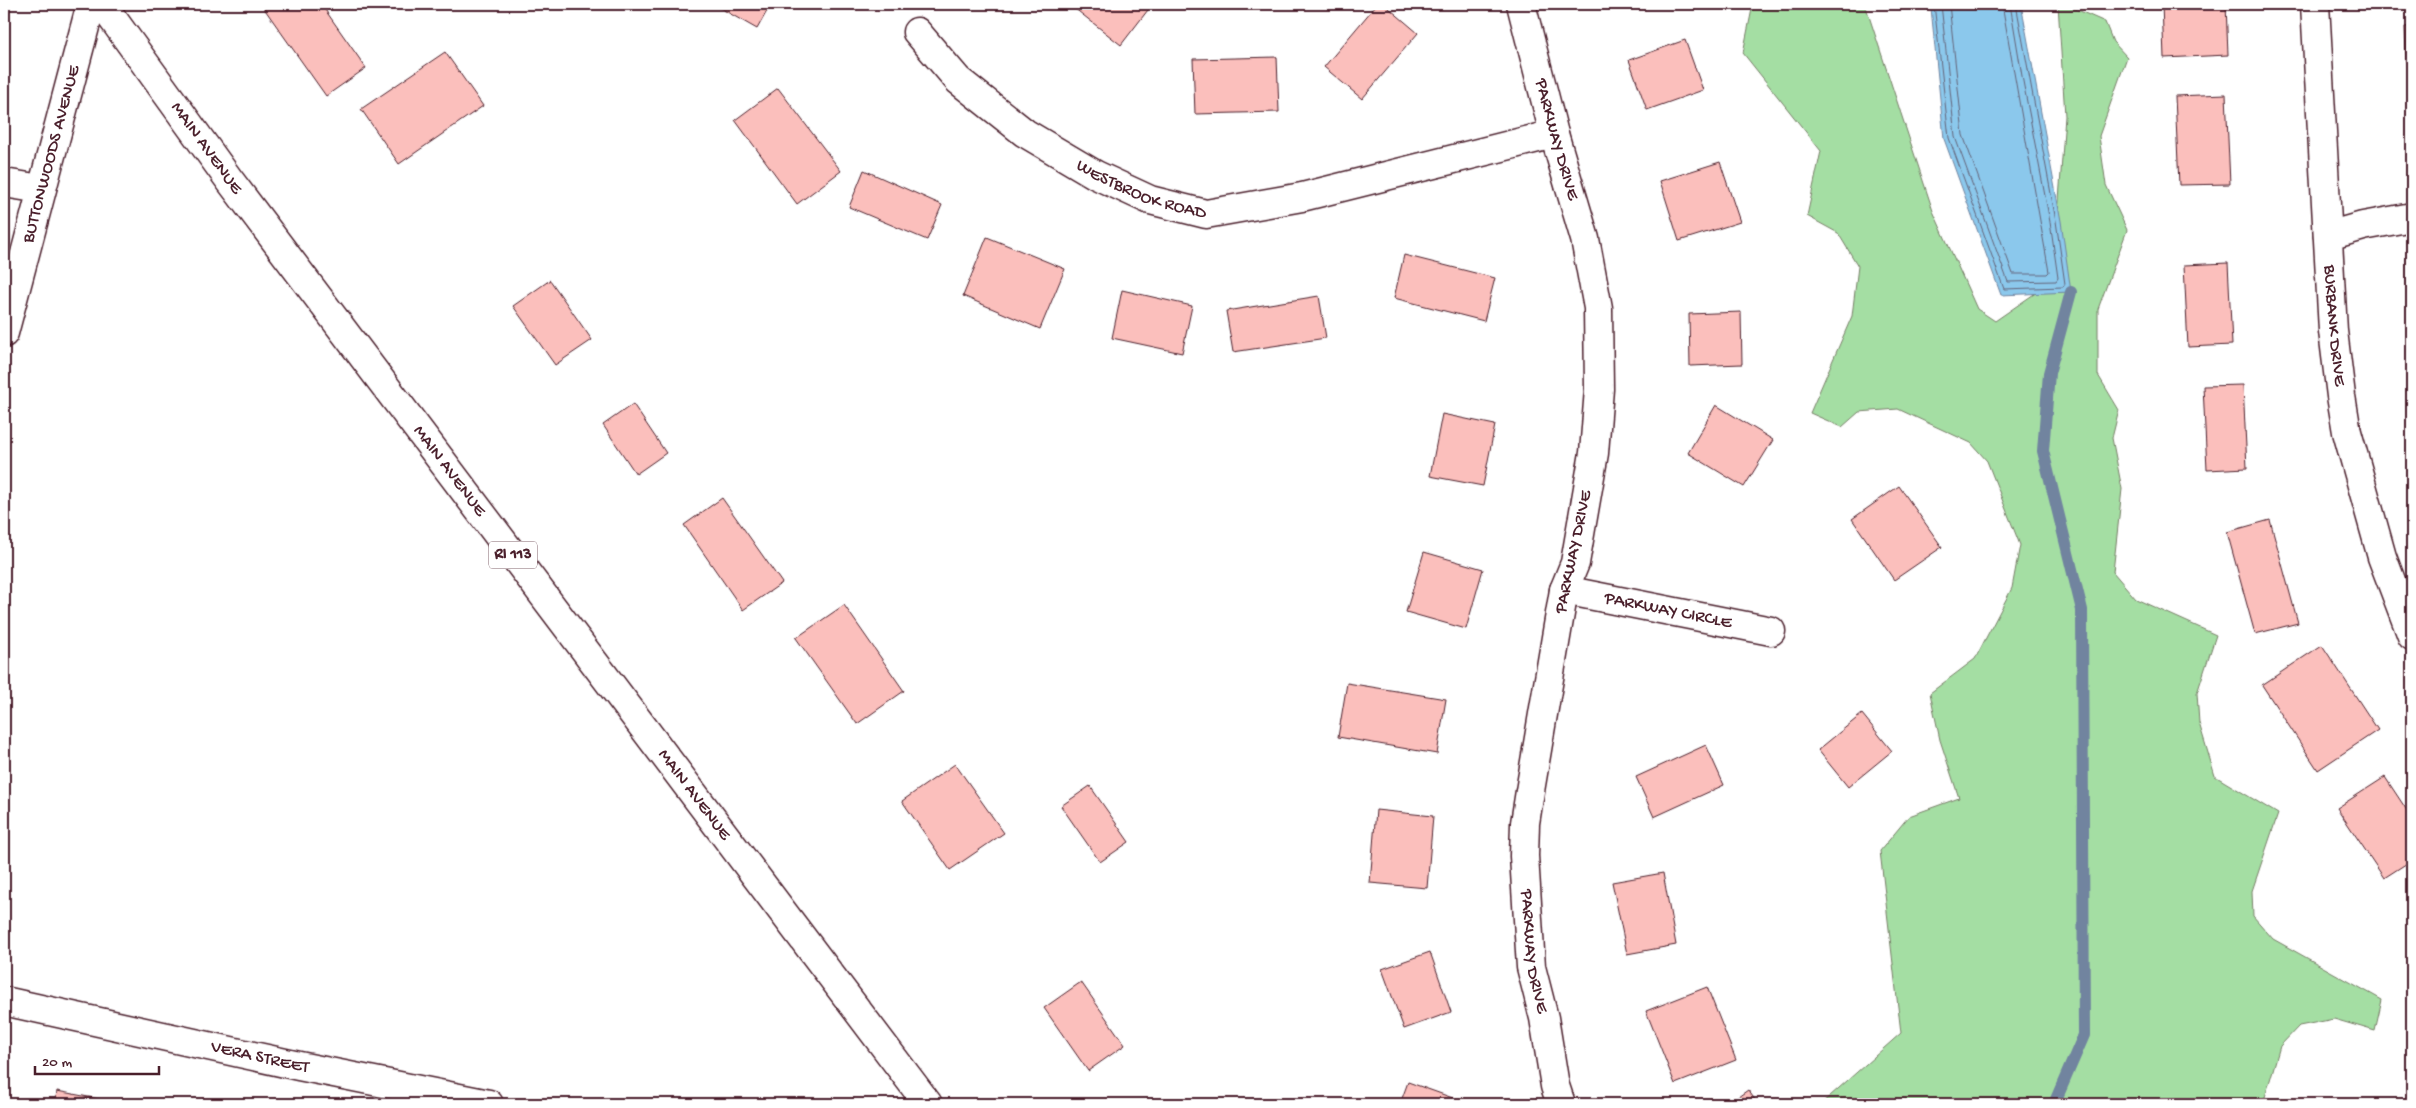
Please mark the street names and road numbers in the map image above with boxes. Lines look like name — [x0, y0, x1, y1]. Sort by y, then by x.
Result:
street label: BUTTONWOODS AVENUE — [18, 62, 85, 246]
street label: PARKWAY DRIVE — [1530, 75, 1584, 203]
street label: MAIN AVENUE — [166, 98, 247, 199]
street label: WESTBROOK ROAD — [1072, 155, 1209, 224]
street label: BURBANK DRIVE — [2319, 263, 2350, 388]
street label: MAIN AVENUE — [408, 421, 491, 521]
street label: PARKWAY DRIVE — [1551, 488, 1597, 616]
road number: RI 113 — [489, 542, 537, 568]
street label: PARKWAY CIRCLE — [1601, 588, 1734, 634]
street label: MAIN AVENUE — [653, 745, 736, 845]
street label: PARKWAY DRIVE — [1516, 888, 1553, 1016]
street label: VERA STREET — [208, 1036, 312, 1078]

